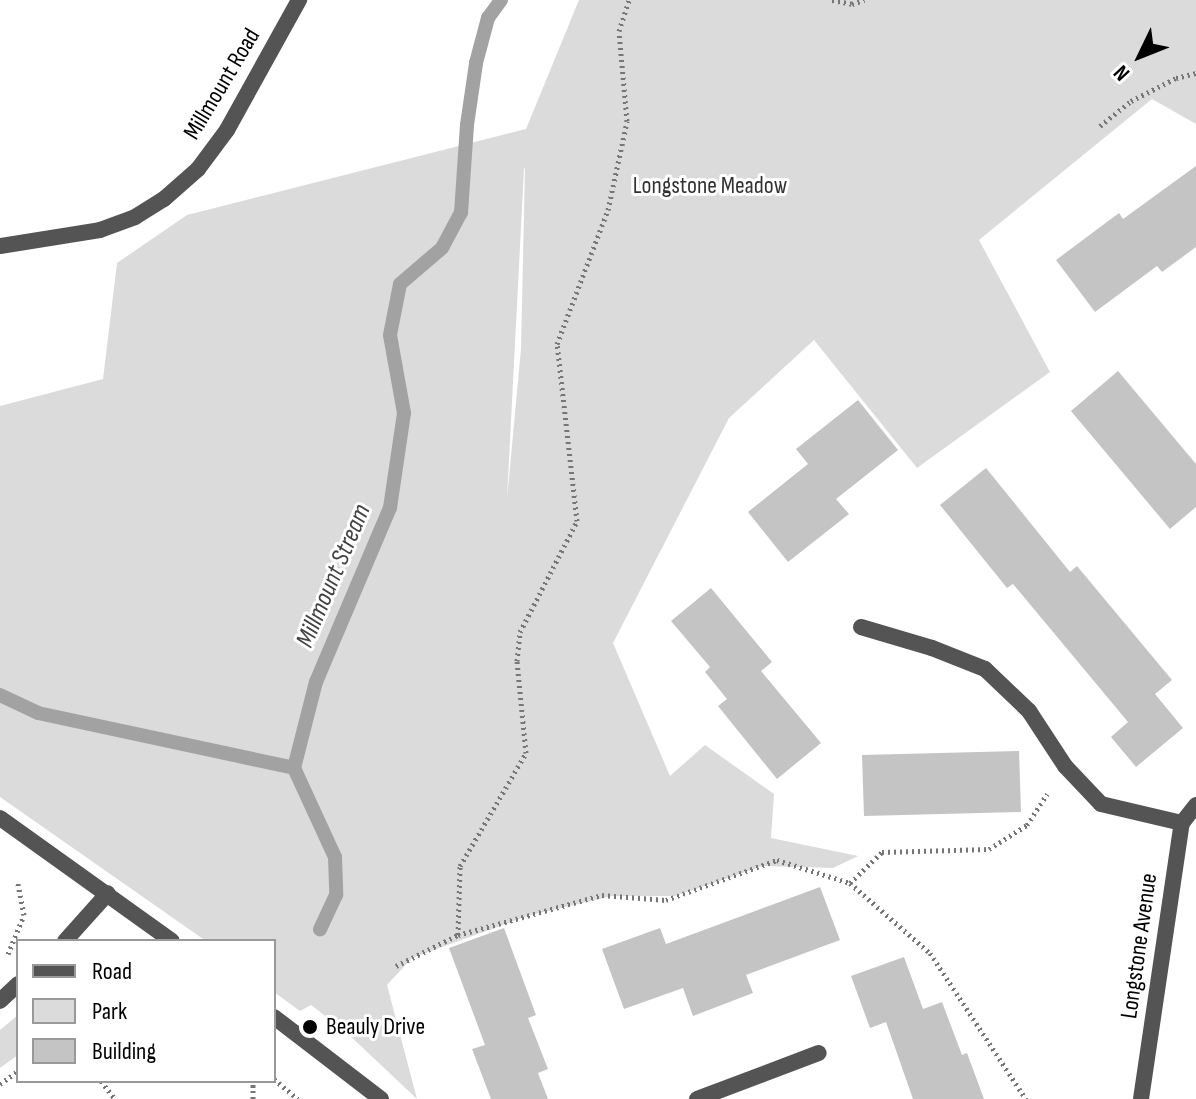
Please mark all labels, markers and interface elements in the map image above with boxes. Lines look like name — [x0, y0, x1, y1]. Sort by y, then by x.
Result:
north arrow — [1100, 16, 1180, 96]
street label: Millmount Road — [178, 23, 266, 145]
text: N — [1108, 59, 1136, 86]
park label: Longstone Meadow — [633, 172, 787, 200]
water label: Millmount Stream — [290, 500, 378, 652]
street label: Longstone Avenue — [1115, 871, 1163, 1021]
legend — [16, 939, 276, 1083]
text: Road — [92, 957, 132, 986]
text: Park — [92, 997, 127, 1026]
place label: Beauly Drive — [326, 1013, 425, 1041]
marker: Beauly Drive — [301, 1018, 319, 1036]
text: Building — [92, 1037, 156, 1066]

